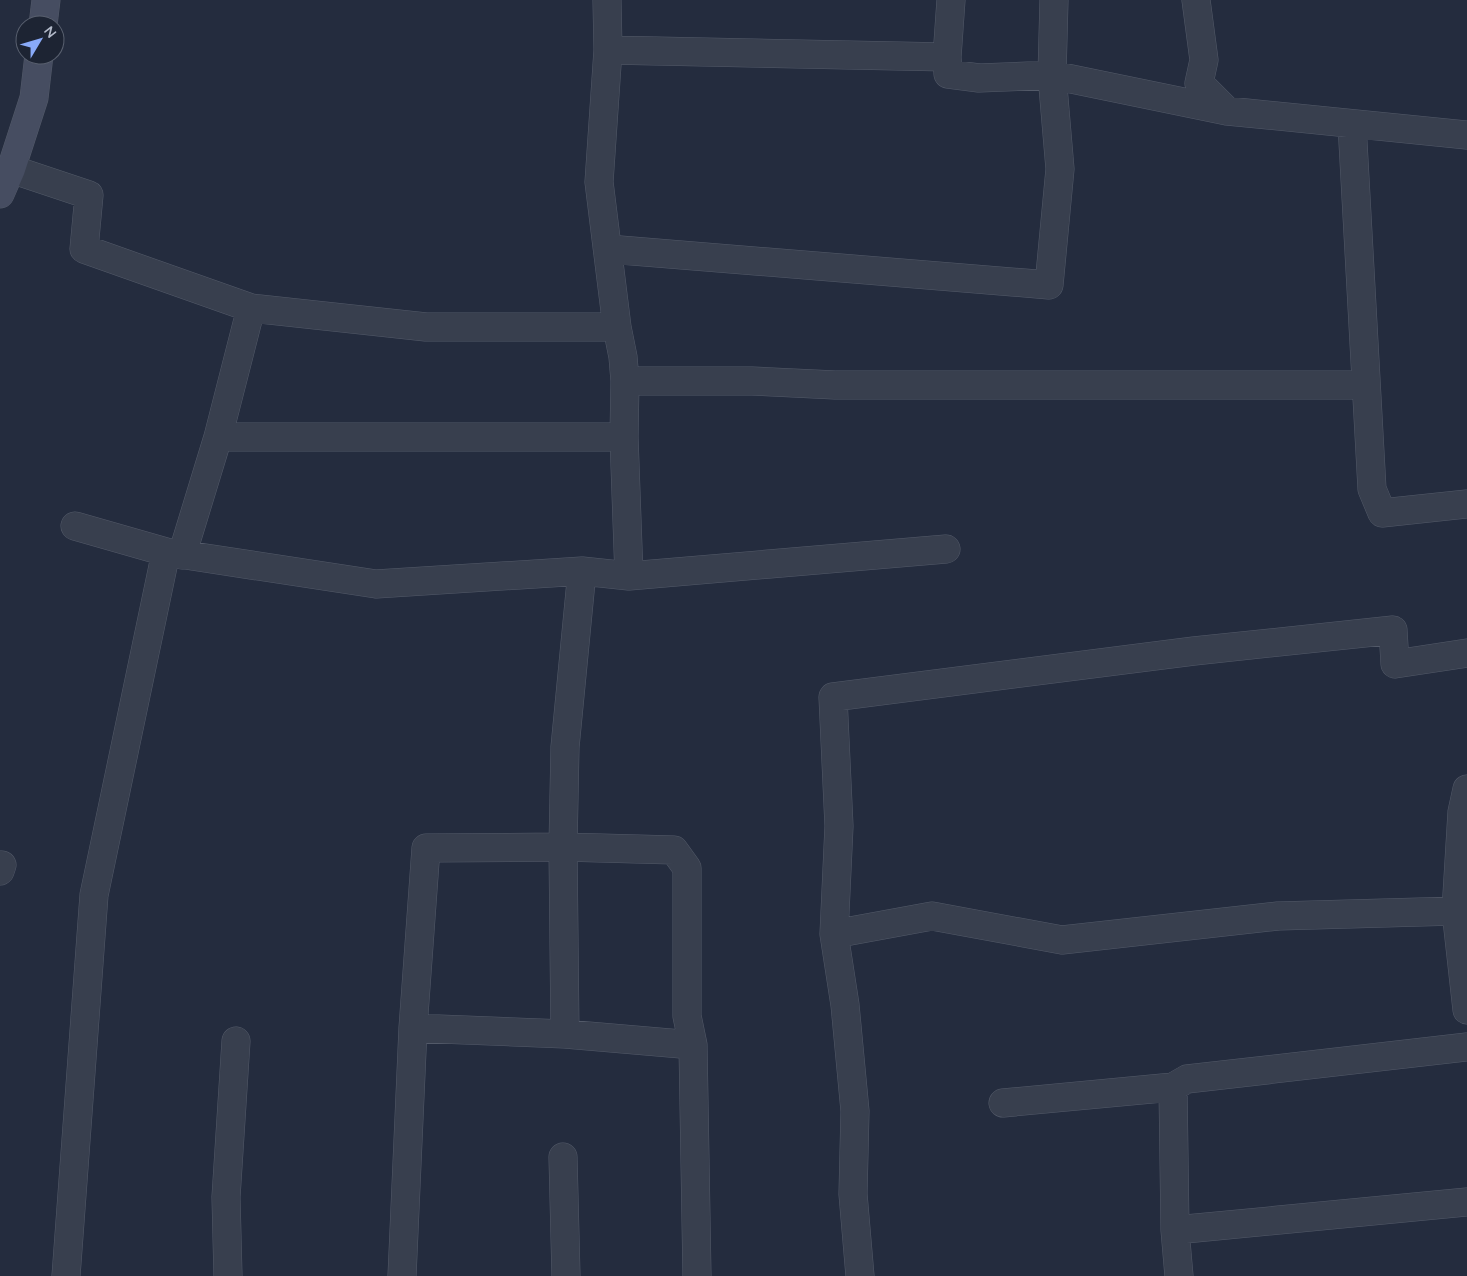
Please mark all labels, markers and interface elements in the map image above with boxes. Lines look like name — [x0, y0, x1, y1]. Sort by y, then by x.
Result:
north arrow — [15, 15, 65, 65]
text: N — [40, 22, 61, 42]

